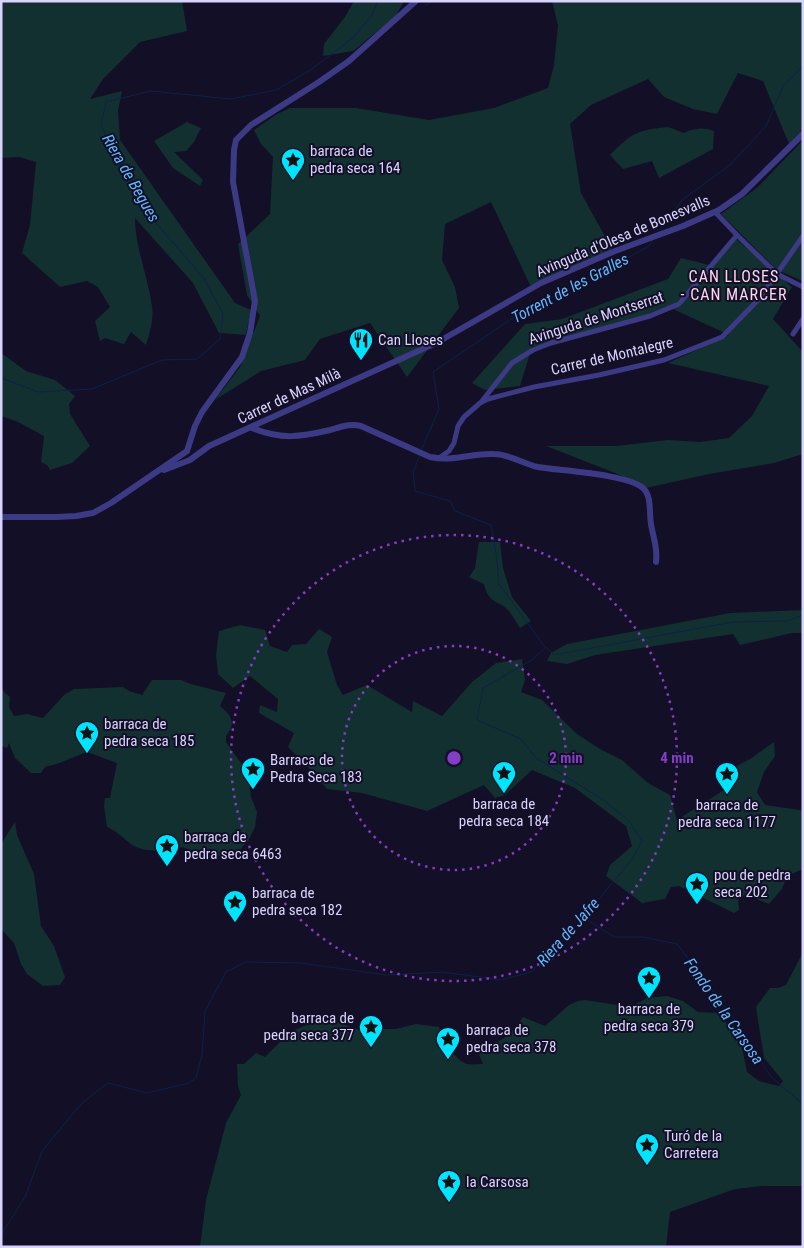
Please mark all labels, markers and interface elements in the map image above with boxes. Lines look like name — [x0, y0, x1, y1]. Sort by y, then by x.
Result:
water label: Riera de Begues — [98, 131, 164, 225]
place label: barraca de pedra seca 164 — [310, 142, 400, 177]
place icon: barraca de pedra seca 164 — [280, 147, 306, 181]
street label: Avinguda d'Olesa de Bonesvalls — [533, 191, 713, 281]
water label: Torrent de les Gralles — [508, 249, 632, 327]
district label: CAN LLOSES - CAN MARCER — [681, 267, 787, 304]
street label: Avinguda de Montserrat — [526, 288, 666, 348]
restaurant icon: Can Lloses — [348, 327, 374, 361]
place label: Can Lloses — [378, 331, 443, 349]
street label: Carrer de Montalegre — [549, 333, 675, 379]
street label: Carrer de Mas Milà — [235, 364, 343, 428]
place label: barraca de pedra seca 185 — [104, 715, 194, 750]
place icon: barraca de pedra seca 185 — [74, 720, 100, 754]
centre of rings — [445, 749, 463, 767]
text: 2 min — [549, 749, 583, 767]
text: 4 min — [660, 749, 694, 767]
place label: Barraca de Pedra Seca 183 — [270, 751, 362, 786]
place icon: Barraca de Pedra Seca 183 — [240, 756, 266, 790]
place icon: barraca de pedra seca 184 — [491, 760, 517, 794]
place icon: barraca de pedra seca 1177 — [714, 761, 740, 795]
place label: barraca de pedra seca 184 — [459, 795, 549, 830]
place label: barraca de pedra seca 1177 — [678, 796, 776, 831]
place label: barraca de pedra seca 6463 — [184, 828, 282, 863]
place icon: barraca de pedra seca 6463 — [154, 833, 180, 867]
place label: pou de pedra seca 202 — [714, 866, 791, 901]
place icon: pou de pedra seca 202 — [684, 871, 710, 905]
place label: barraca de pedra seca 182 — [252, 884, 342, 919]
place icon: barraca de pedra seca 182 — [222, 889, 248, 923]
water label: Riera de Jafre — [533, 894, 603, 970]
water label: Fondo de la Carsosa — [680, 954, 768, 1068]
place icon: barraca de pedra seca 379 — [636, 965, 662, 999]
place label: barraca de pedra seca 379 — [604, 1000, 694, 1035]
place label: barraca de pedra seca 377 — [264, 1009, 354, 1044]
place icon: barraca de pedra seca 377 — [358, 1014, 384, 1048]
place label: barraca de pedra seca 378 — [466, 1021, 556, 1056]
place icon: barraca de pedra seca 378 — [435, 1026, 461, 1060]
place label: Turó de la Carretera — [664, 1127, 722, 1162]
place icon: Turó de la Carretera — [634, 1132, 660, 1166]
place icon: la Carsosa — [436, 1169, 462, 1203]
place label: la Carsosa — [466, 1173, 529, 1191]

